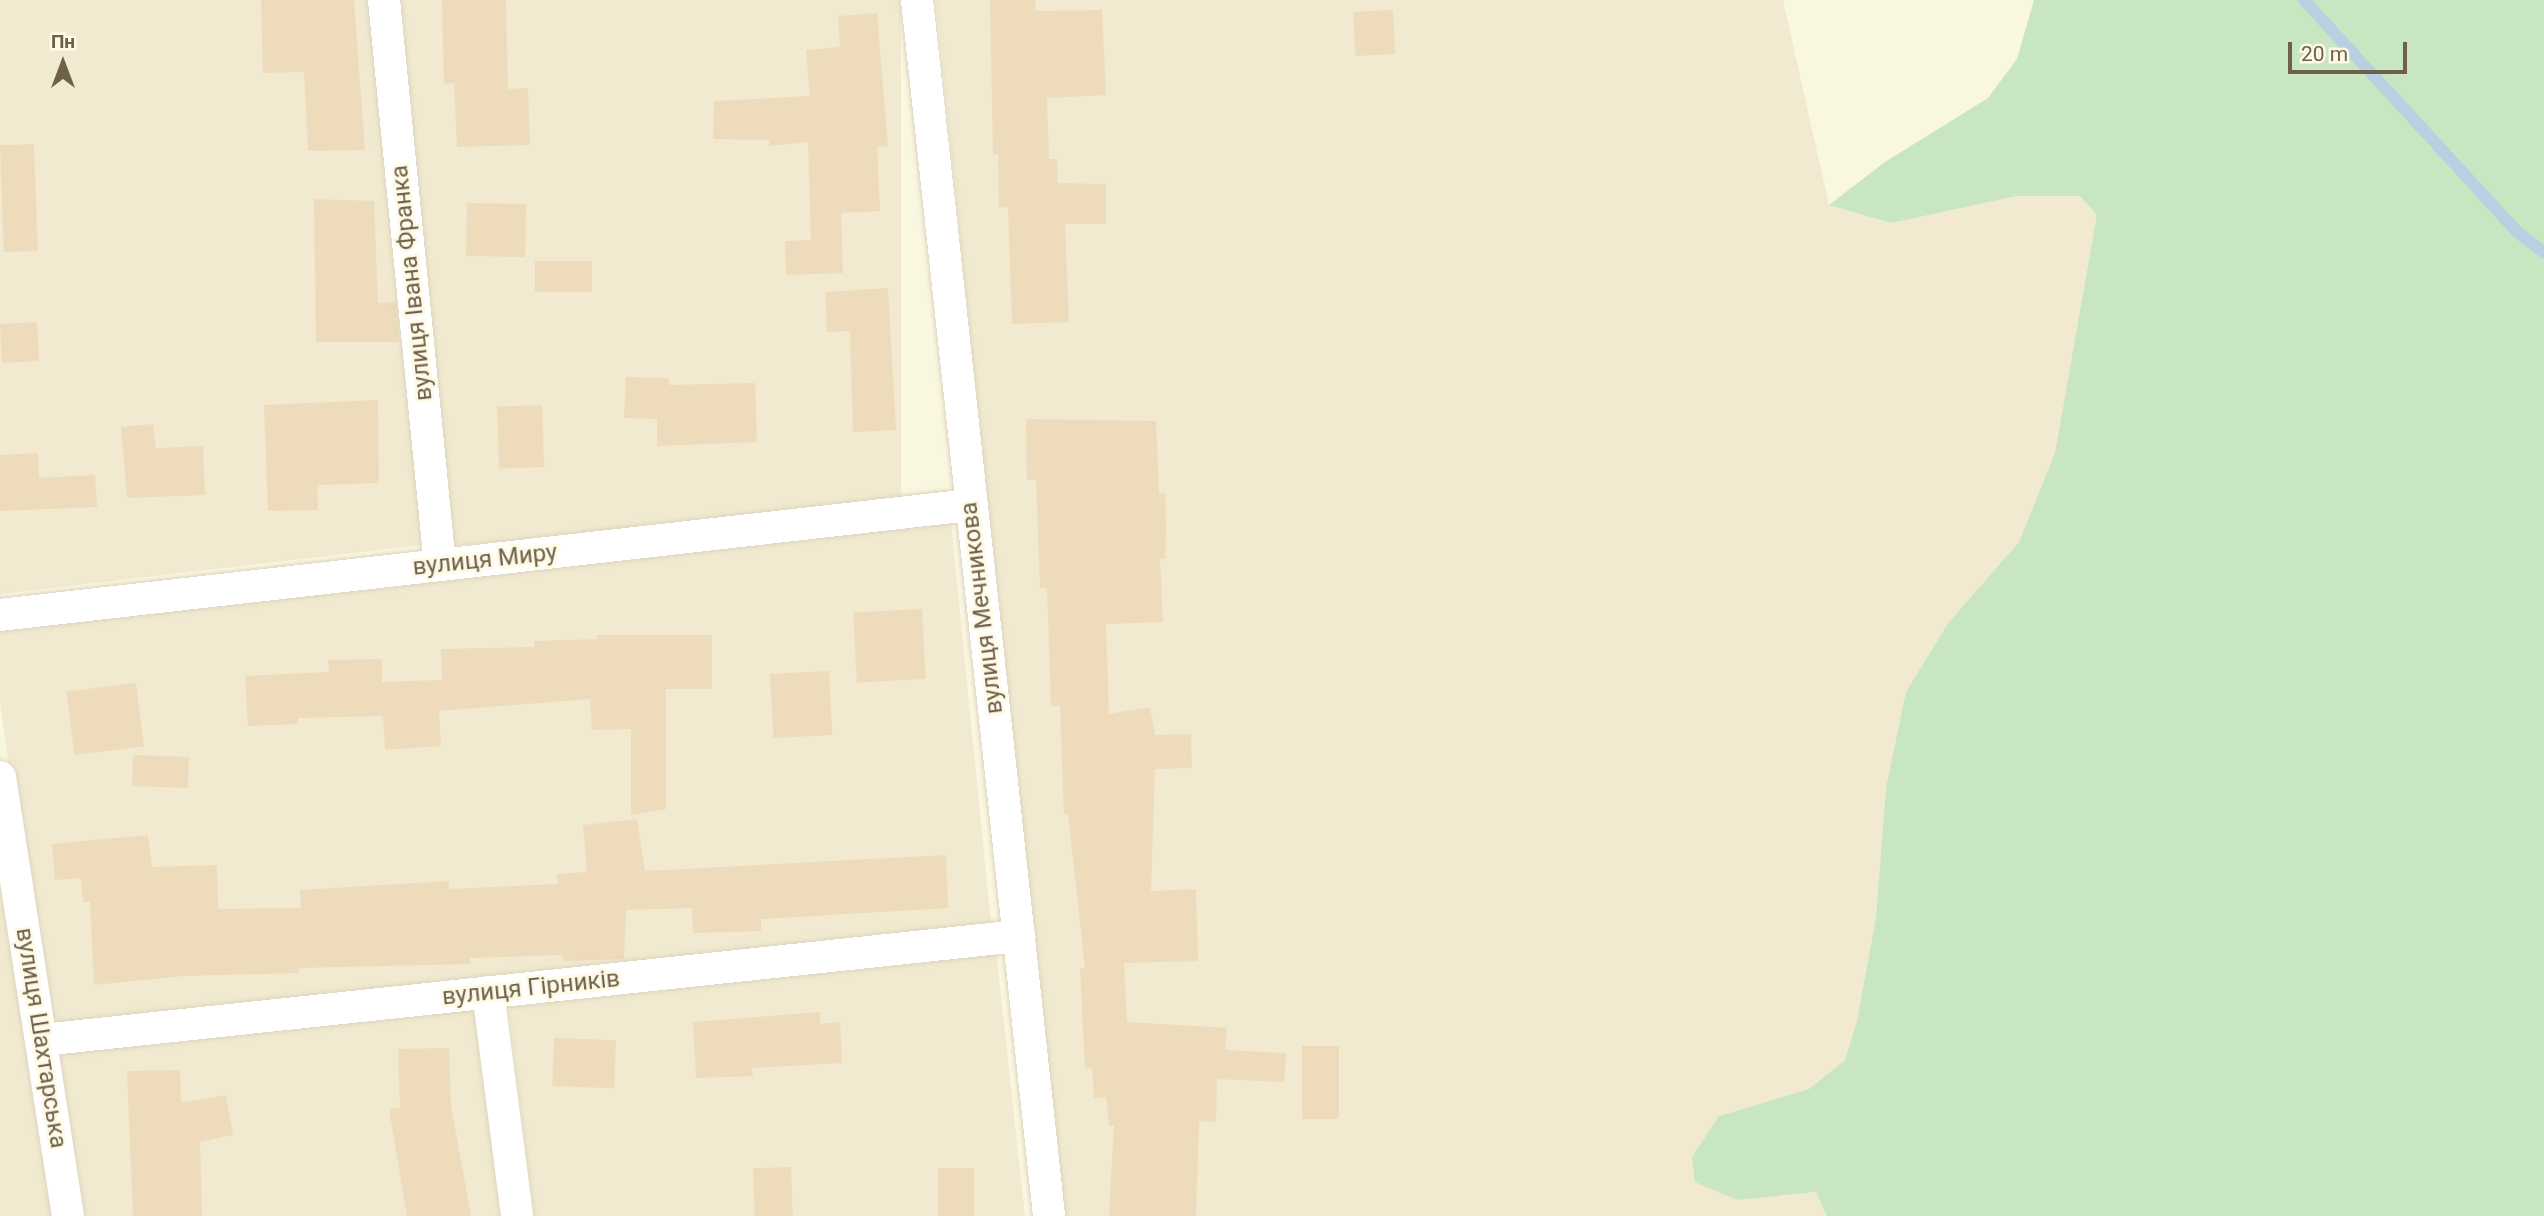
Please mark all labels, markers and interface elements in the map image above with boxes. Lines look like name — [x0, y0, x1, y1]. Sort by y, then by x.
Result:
north arrow — [28, 28, 98, 98]
scale bar — [2292, 28, 2411, 72]
text: Пн — [51, 30, 75, 53]
text: 20 m — [2301, 42, 2348, 66]
street label: вулиця Івана Франка — [385, 164, 439, 402]
street label: вулиця Мечникова — [955, 500, 1009, 716]
street label: вулиця Миру — [411, 538, 559, 582]
street label: вулиця Шахтарська — [9, 926, 73, 1150]
street label: вулиця Гірників — [441, 964, 621, 1012]

